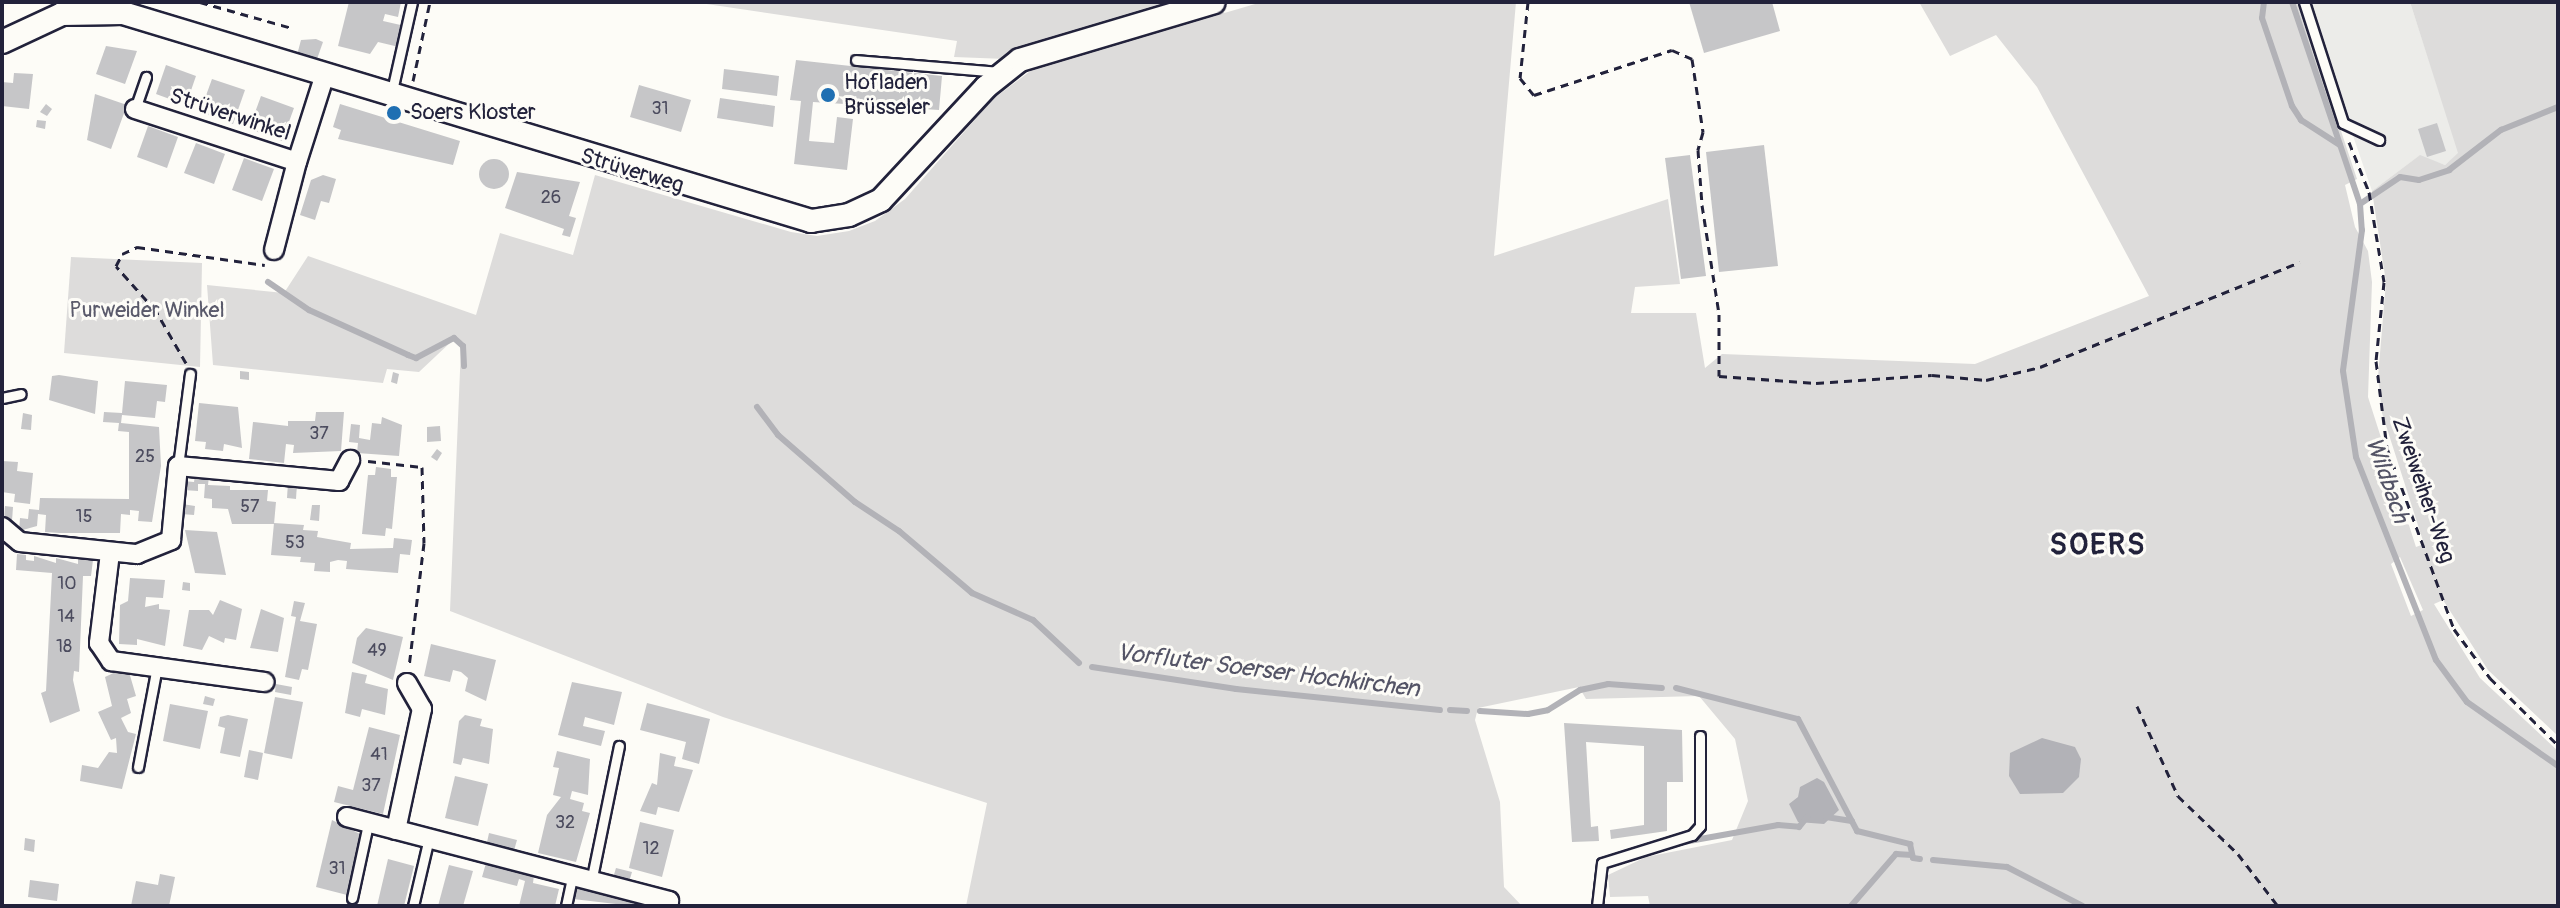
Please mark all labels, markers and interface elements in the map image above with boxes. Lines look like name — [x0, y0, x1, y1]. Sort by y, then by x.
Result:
place label: Hofladen Brüsseler — [844, 69, 930, 120]
street label: Strüverwinkel — [166, 83, 294, 147]
marker: Hofladen Brüsseler — [819, 86, 837, 104]
house number: 31 — [651, 98, 669, 120]
place label: Soers Kloster — [410, 100, 536, 126]
marker: Soers Kloster — [385, 104, 403, 122]
street label: Strüverweg — [577, 143, 687, 199]
house number: 26 — [541, 187, 561, 209]
park label: Purweider Winkel — [69, 298, 225, 324]
street label: Zweiweiher-Weg — [2386, 414, 2460, 566]
house number: 37 — [309, 423, 329, 445]
water label: Wildbach — [2359, 433, 2415, 527]
house number: 25 — [135, 446, 155, 468]
house number: 57 — [240, 496, 260, 518]
house number: 15 — [76, 506, 92, 528]
district label: SOERS — [2050, 527, 2146, 563]
house number: 53 — [285, 532, 305, 554]
house number: 10 — [57, 573, 77, 595]
house number: 14 — [57, 606, 75, 628]
house number: 18 — [56, 636, 72, 658]
water label: Vorfluter Soerser Hochkirchen — [1115, 638, 1421, 704]
house number: 49 — [367, 640, 387, 662]
house number: 41 — [370, 744, 388, 766]
house number: 37 — [361, 775, 381, 797]
house number: 32 — [555, 812, 575, 834]
house number: 12 — [642, 838, 660, 860]
house number: 31 — [328, 858, 346, 880]

